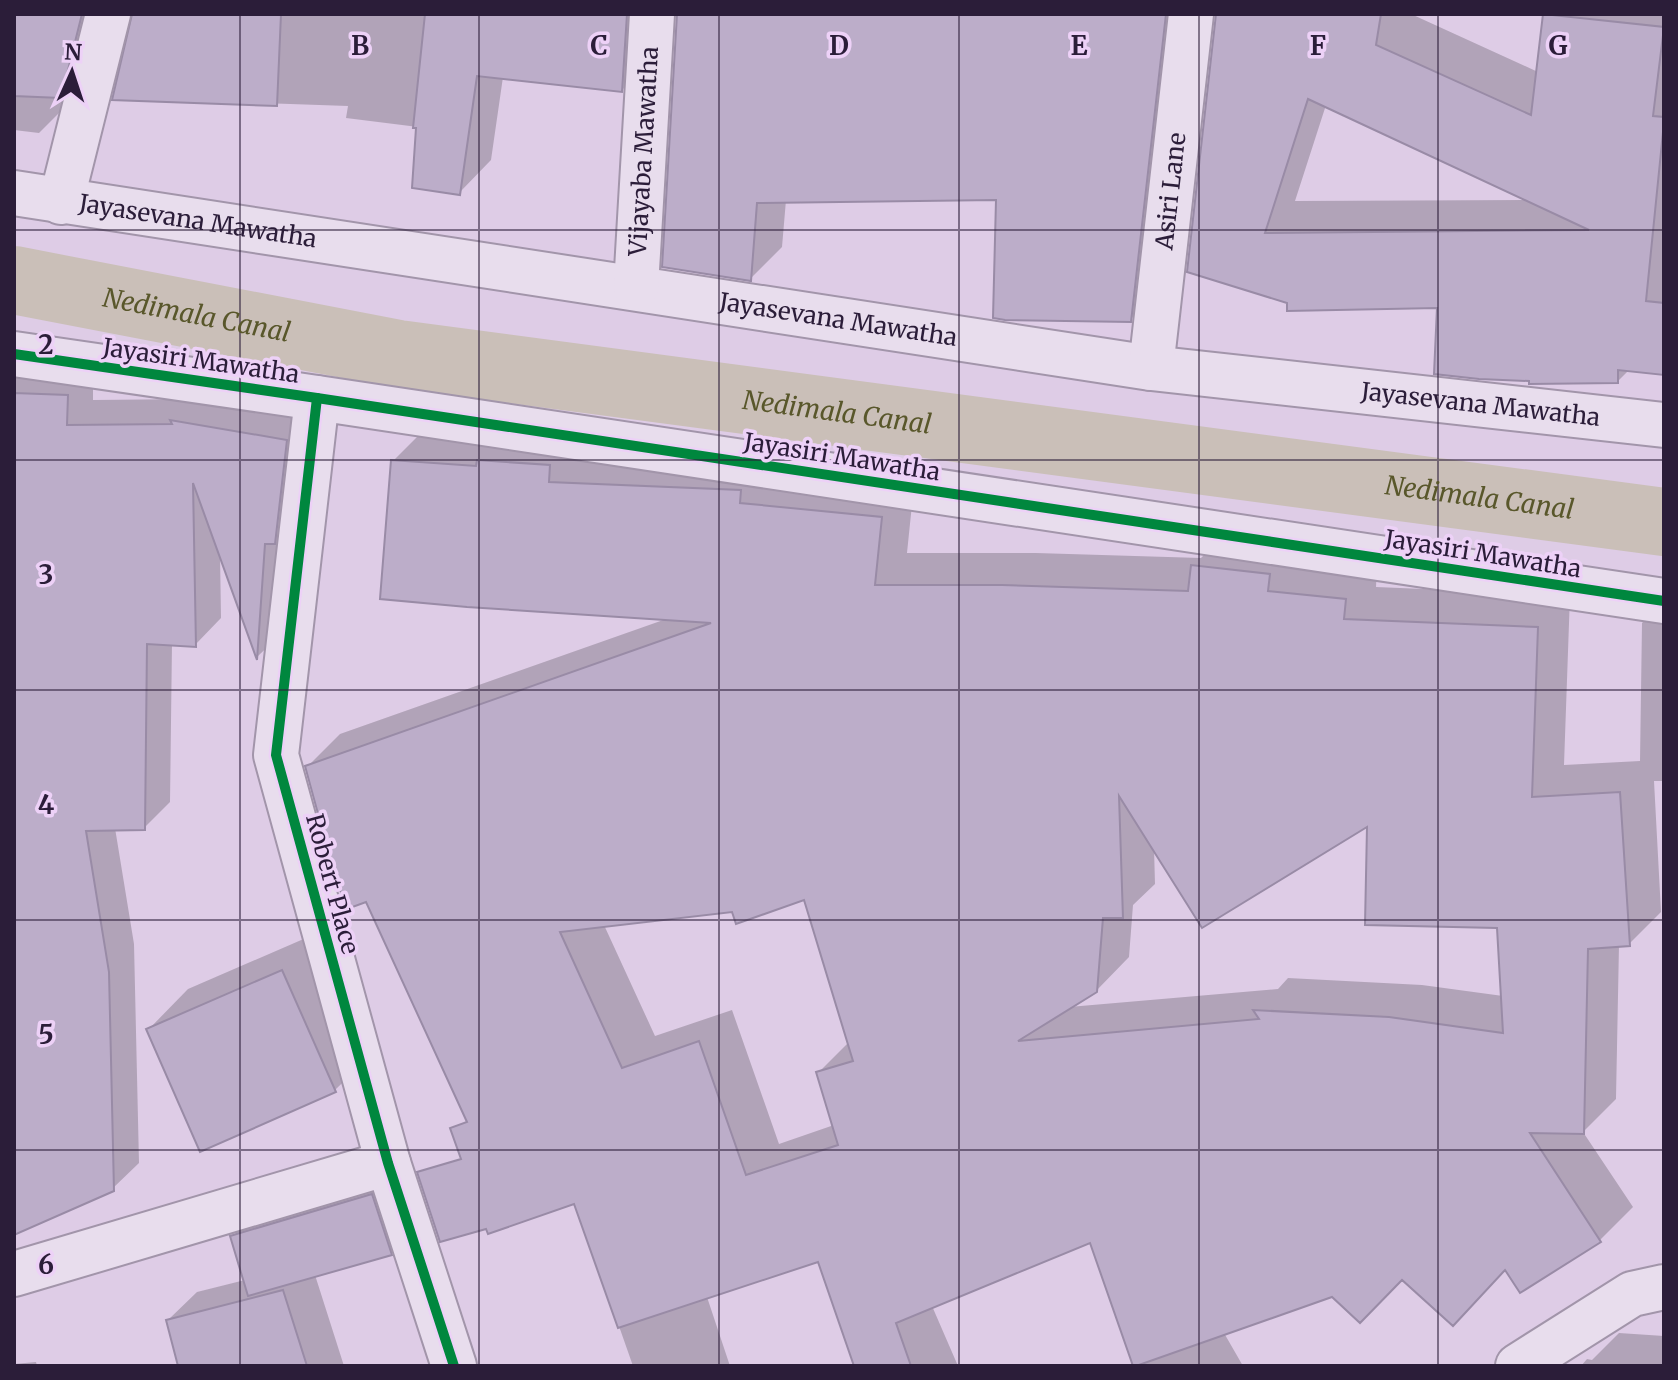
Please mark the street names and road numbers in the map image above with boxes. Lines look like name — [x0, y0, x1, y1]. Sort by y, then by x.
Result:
street label: Vijayaba Mawatha — [622, 45, 665, 258]
street label: Asiri Lane — [1148, 131, 1192, 252]
street label: Jayasevana Mawatha — [76, 187, 319, 254]
street label: Jayasevana Mawatha — [716, 286, 960, 353]
street label: Jayasiri Mawatha — [100, 331, 302, 390]
street label: Jayasevana Mawatha — [1359, 375, 1602, 433]
street label: Jayasiri Mawatha — [741, 426, 943, 487]
street label: Jayasiri Mawatha — [1382, 523, 1584, 584]
street label: Robert Place — [299, 810, 366, 957]

